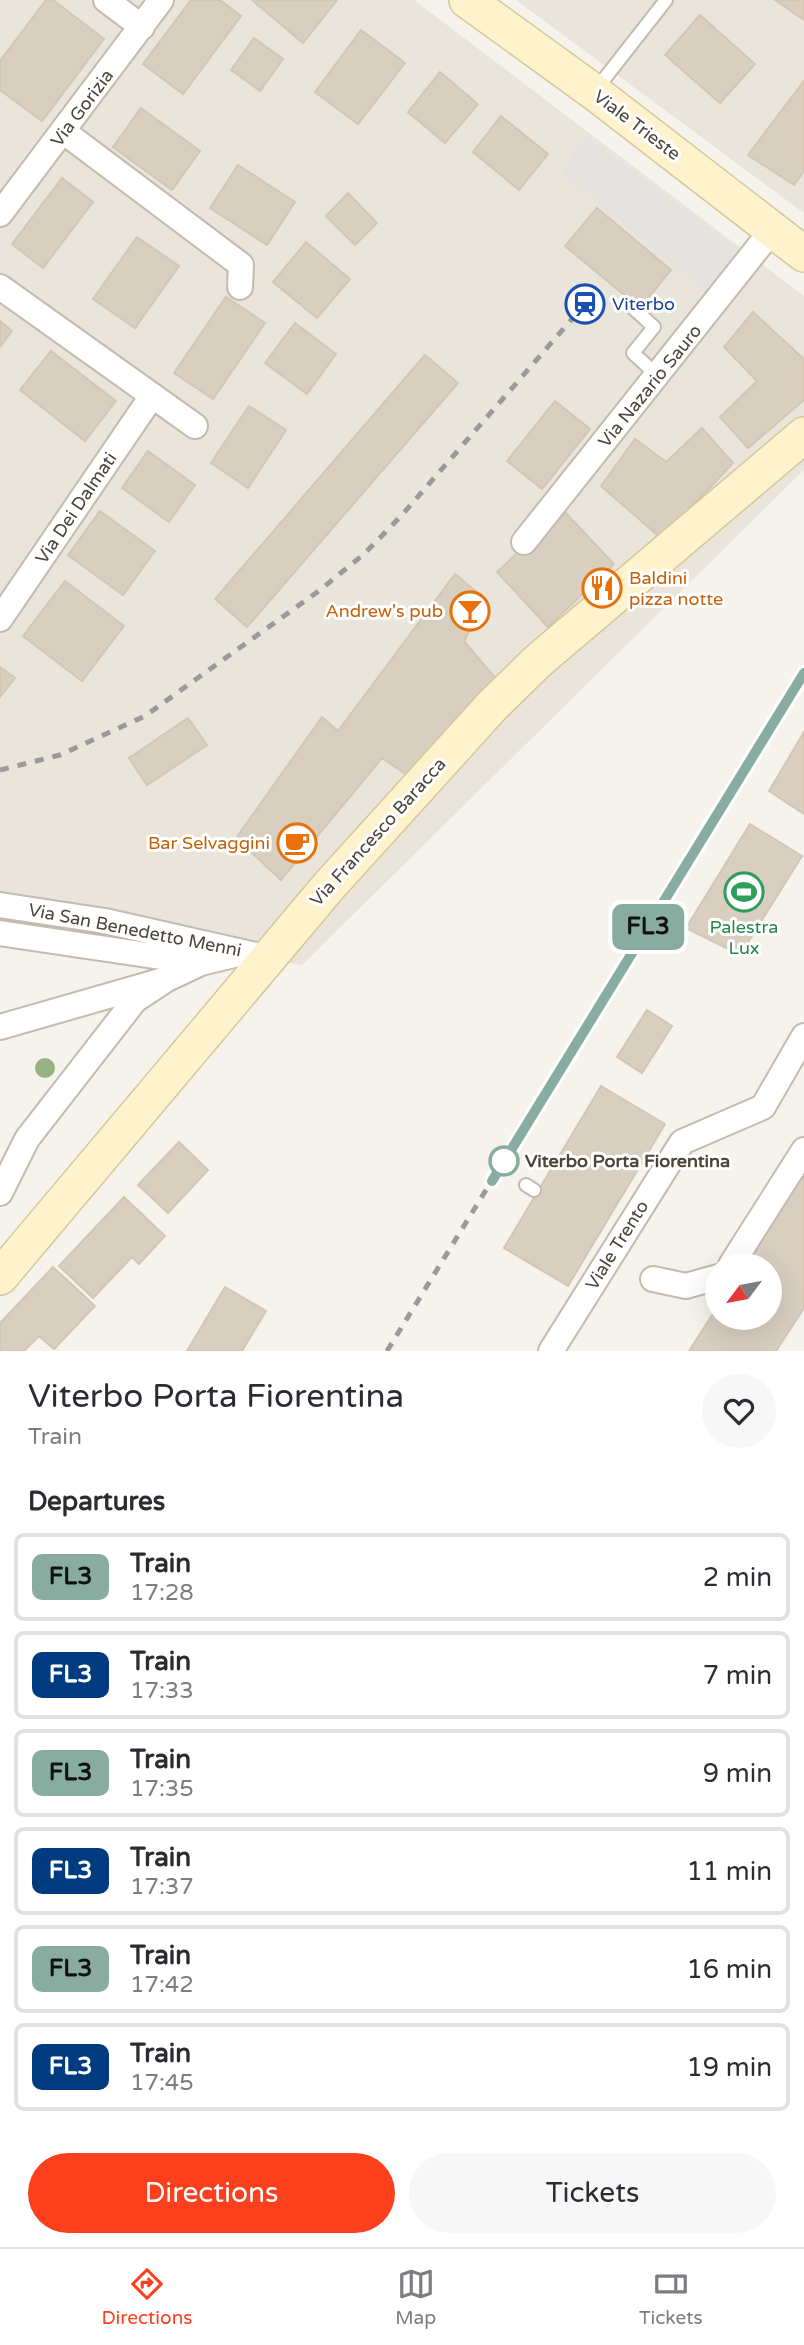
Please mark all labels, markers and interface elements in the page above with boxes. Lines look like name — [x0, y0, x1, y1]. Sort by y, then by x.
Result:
street label: Via Gorizia — [46, 65, 118, 151]
street label: Viale Trieste — [589, 85, 685, 165]
station icon: Viterbo — [564, 283, 606, 325]
place label: Viterbo — [612, 293, 675, 315]
street label: Via Nazario Sauro — [594, 320, 706, 452]
street label: Via Dei Dalmati — [31, 448, 121, 568]
restaurant icon: Baldini pizza notte — [581, 567, 623, 609]
place label: Baldini pizza notte — [629, 567, 723, 610]
bar icon: Andrew's pub — [449, 590, 491, 632]
place label: Andrew's pub — [325, 600, 443, 622]
street label: Via Francesco Baracca — [305, 753, 451, 911]
cafe icon: Bar Selvaggini — [276, 822, 318, 864]
place label: Bar Selvaggini — [148, 832, 270, 854]
sports icon: Palestra Lux — [723, 871, 765, 913]
street label: Via San Benedetto Menni — [27, 899, 243, 961]
line badge: FL3 — [608, 904, 688, 950]
text: FL3 — [626, 912, 670, 941]
place label: Palestra Lux — [710, 916, 778, 959]
marker: Viterbo Porta Fiorentina — [489, 1146, 519, 1176]
place label: Viterbo Porta Fiorentina — [525, 1150, 730, 1172]
street label: Viale Trento — [581, 1196, 653, 1294]
north arrow — [705, 1253, 782, 1330]
map controls — [705, 1253, 782, 1330]
button: heart — [702, 1374, 776, 1448]
text: Viterbo Porta Fiorentina — [28, 1377, 404, 1416]
text: Train — [28, 1423, 82, 1451]
text: Departures — [28, 1486, 165, 1517]
text: Train — [130, 1548, 191, 1579]
text: FL3 — [49, 1562, 92, 1591]
text: 2 min — [703, 1562, 772, 1593]
text: 17:28 — [130, 1579, 194, 1607]
text: Train — [130, 1646, 191, 1677]
text: FL3 — [49, 1660, 92, 1689]
text: 7 min — [703, 1660, 772, 1691]
text: 17:33 — [130, 1677, 194, 1705]
text: Train — [130, 1744, 191, 1775]
text: FL3 — [49, 1758, 92, 1787]
text: 9 min — [703, 1758, 772, 1789]
text: 17:35 — [130, 1775, 194, 1803]
text: Train — [130, 1842, 191, 1873]
text: FL3 — [49, 1856, 92, 1885]
text: 11 min — [686, 1856, 772, 1887]
text: 17:37 — [130, 1873, 194, 1901]
text: Train — [130, 1940, 191, 1971]
text: FL3 — [49, 1954, 92, 1983]
text: 16 min — [686, 1954, 772, 1985]
text: 17:42 — [130, 1971, 194, 1999]
text: Train — [130, 2038, 191, 2069]
text: FL3 — [49, 2052, 92, 2081]
text: 19 min — [686, 2052, 772, 2083]
text: 17:45 — [130, 2069, 194, 2097]
button: Directions — [28, 2153, 395, 2233]
button: Tickets — [409, 2153, 776, 2233]
tab: Directions — [101, 2265, 192, 2329]
tab: Map — [395, 2265, 436, 2329]
tab: Tickets — [639, 2265, 703, 2329]

